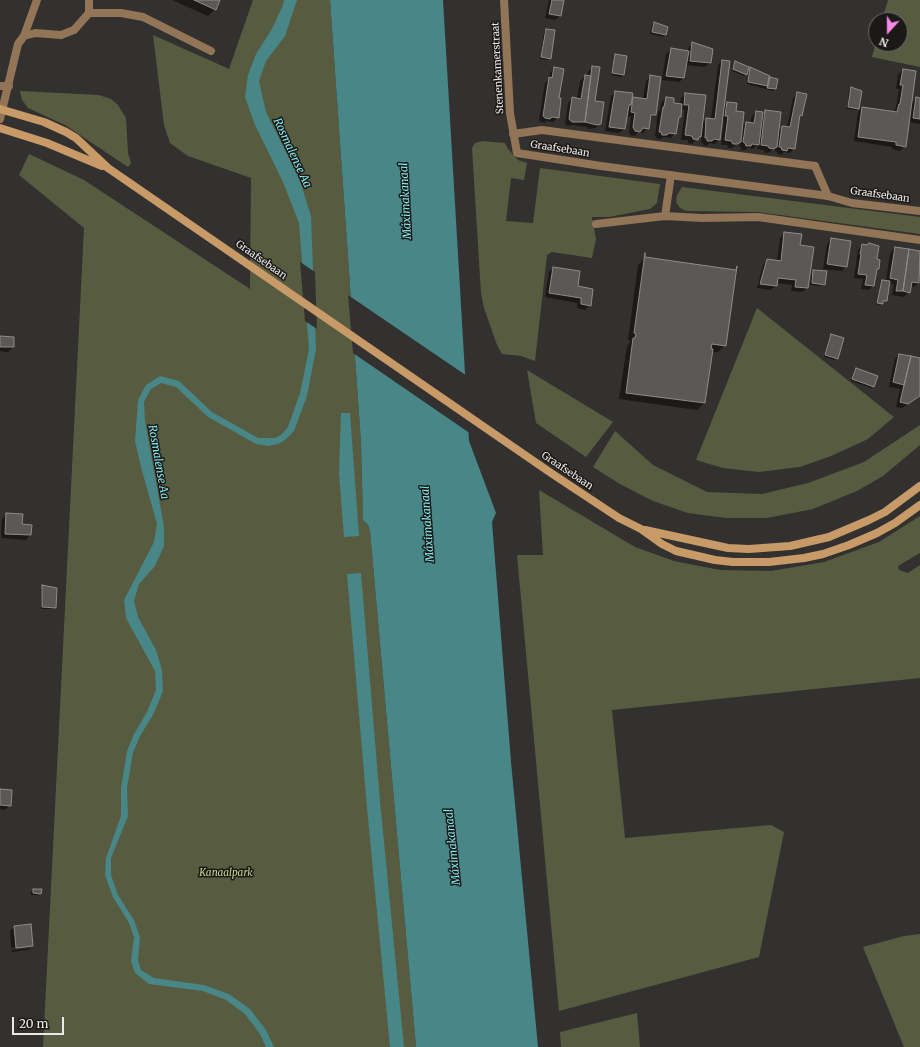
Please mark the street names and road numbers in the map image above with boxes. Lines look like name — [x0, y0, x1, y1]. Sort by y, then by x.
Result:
street label: Stenenkamerstraat — [490, 22, 506, 114]
street label: Graafsebaan — [530, 138, 590, 160]
street label: Graafsebaan — [850, 185, 910, 205]
street label: Graafsebaan — [233, 238, 289, 282]
street label: Graafsebaan — [539, 449, 595, 493]

